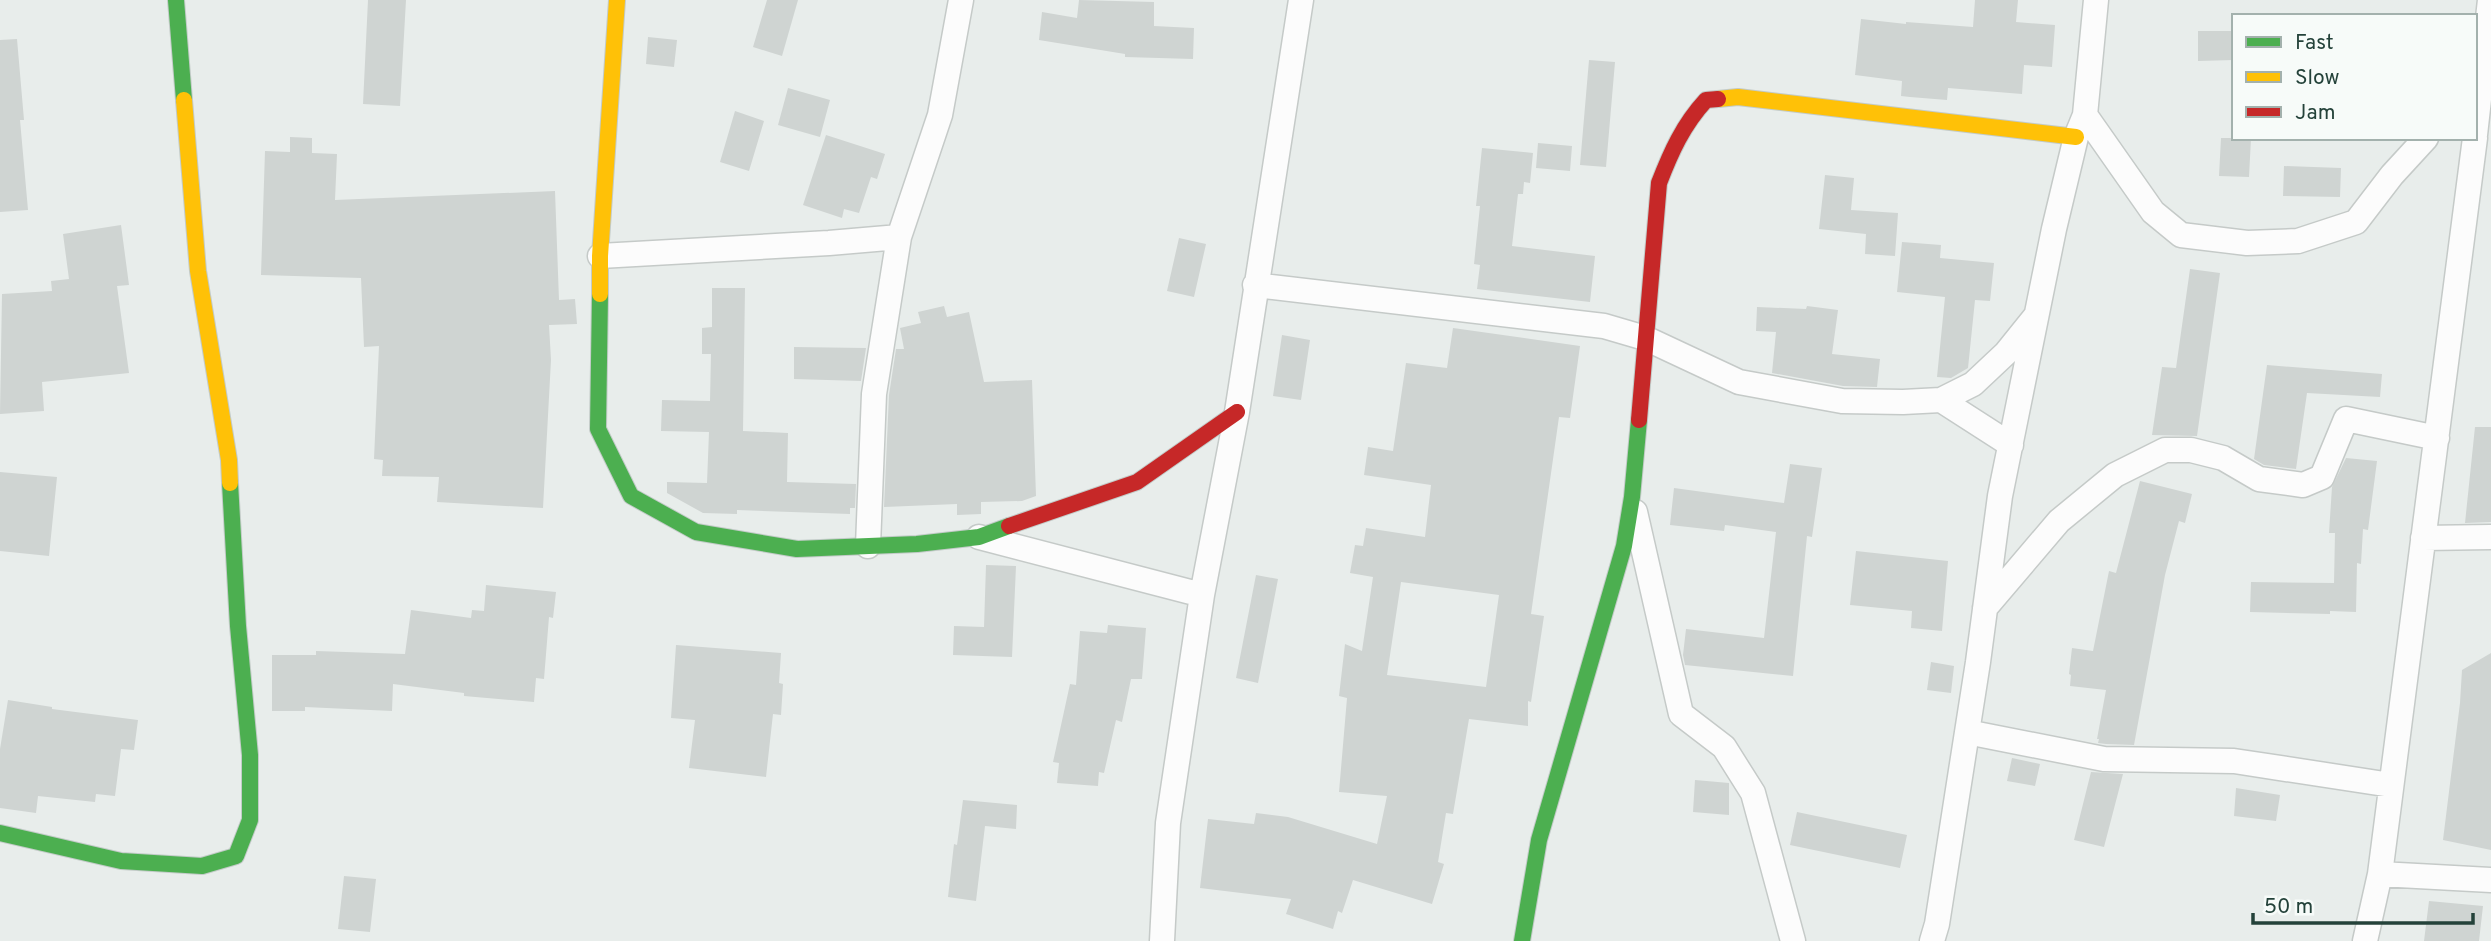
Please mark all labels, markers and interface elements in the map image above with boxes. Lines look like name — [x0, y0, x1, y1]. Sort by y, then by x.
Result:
legend — [2232, 14, 2477, 140]
text: Fast — [2295, 30, 2334, 57]
text: Slow — [2295, 65, 2340, 92]
text: Jam — [2295, 100, 2336, 127]
scale bar — [2253, 881, 2474, 925]
text: 50 m — [2264, 894, 2313, 921]

